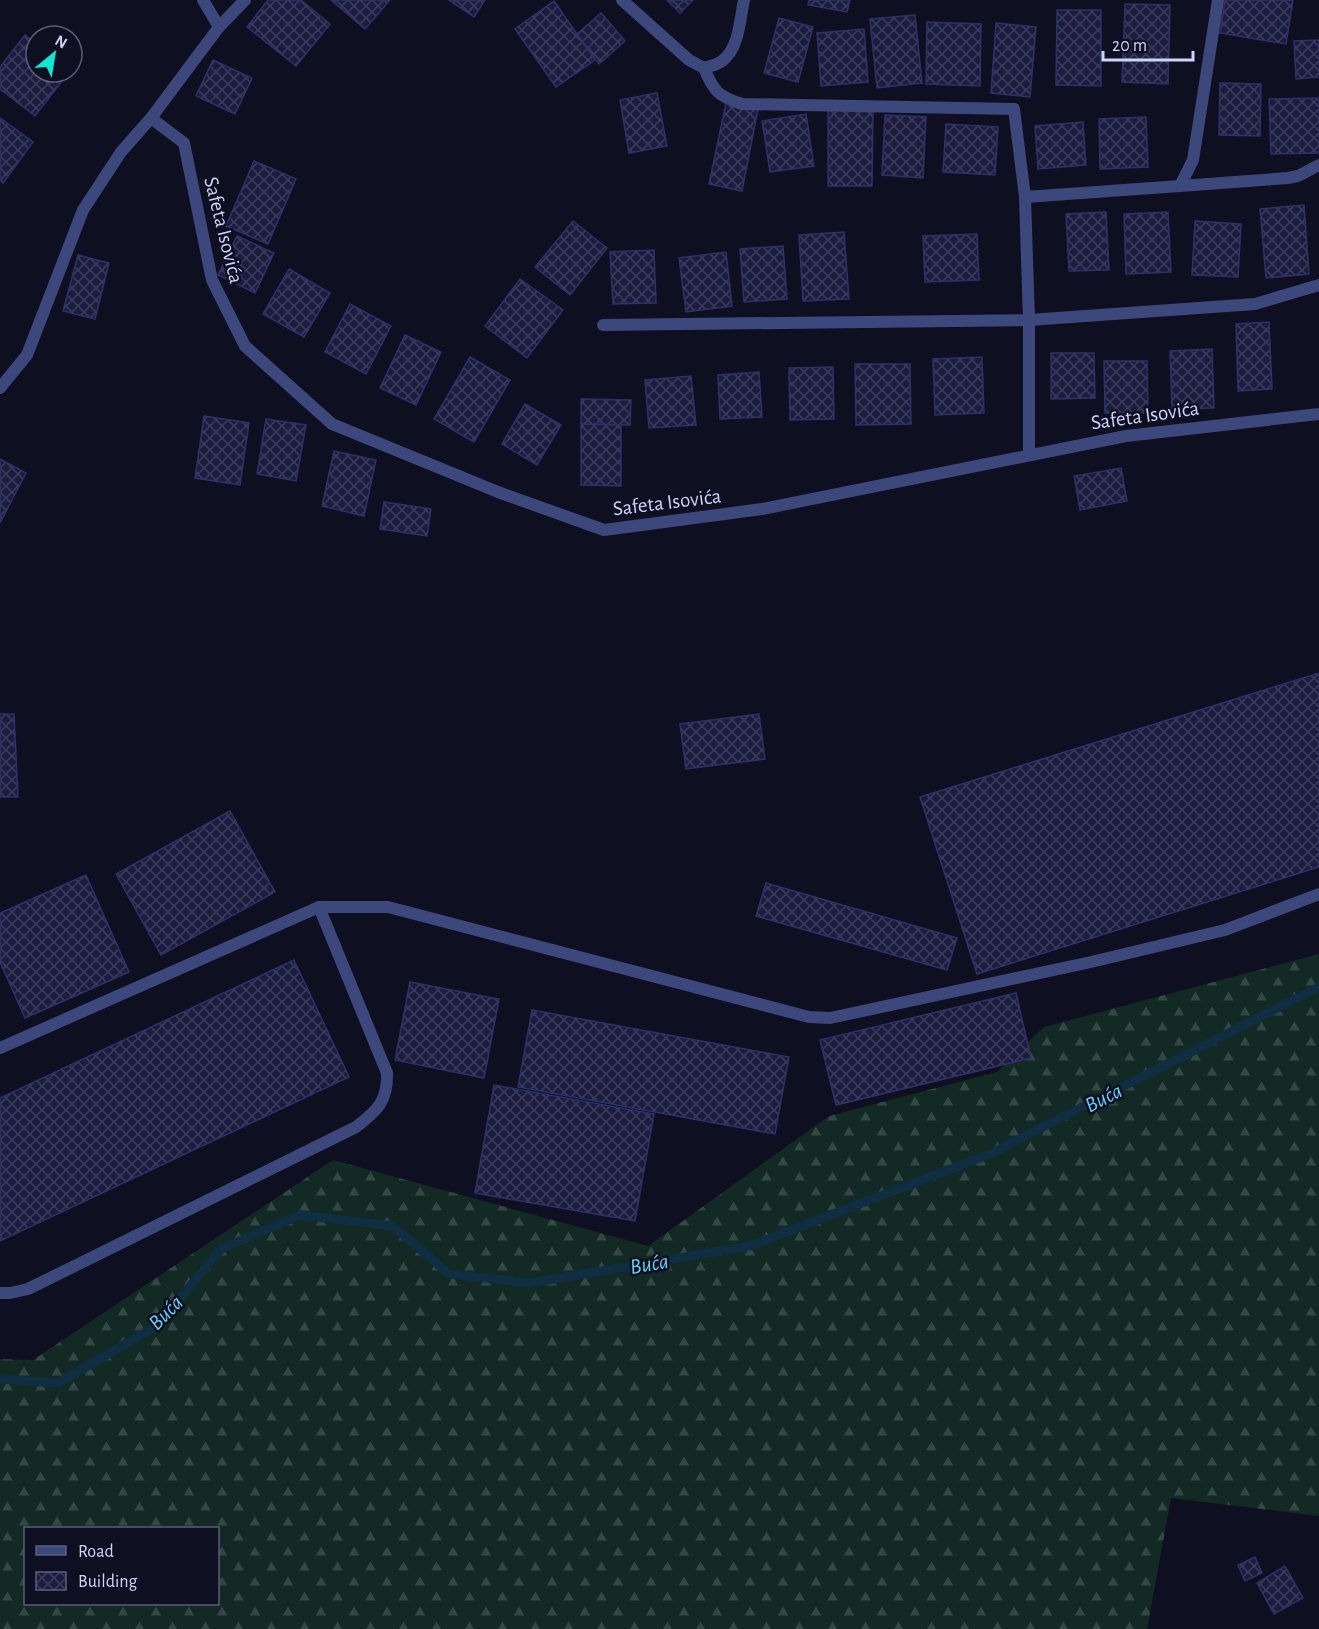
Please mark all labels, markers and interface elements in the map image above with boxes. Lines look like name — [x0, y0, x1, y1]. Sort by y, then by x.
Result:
north arrow — [24, 24, 84, 84]
scale bar — [1103, 24, 1193, 62]
text: N — [52, 32, 70, 52]
text: 20 m — [1112, 37, 1147, 55]
street label: Safeta Isovića — [200, 175, 247, 286]
street label: Safeta Isovića — [1090, 397, 1201, 433]
street label: Safeta Isovića — [612, 485, 723, 520]
water label: Buća — [1081, 1079, 1126, 1116]
water label: Buća — [628, 1250, 670, 1278]
water label: Buća — [144, 1291, 187, 1334]
legend — [24, 1527, 219, 1605]
text: Road — [78, 1543, 114, 1561]
text: Building — [78, 1573, 138, 1591]

